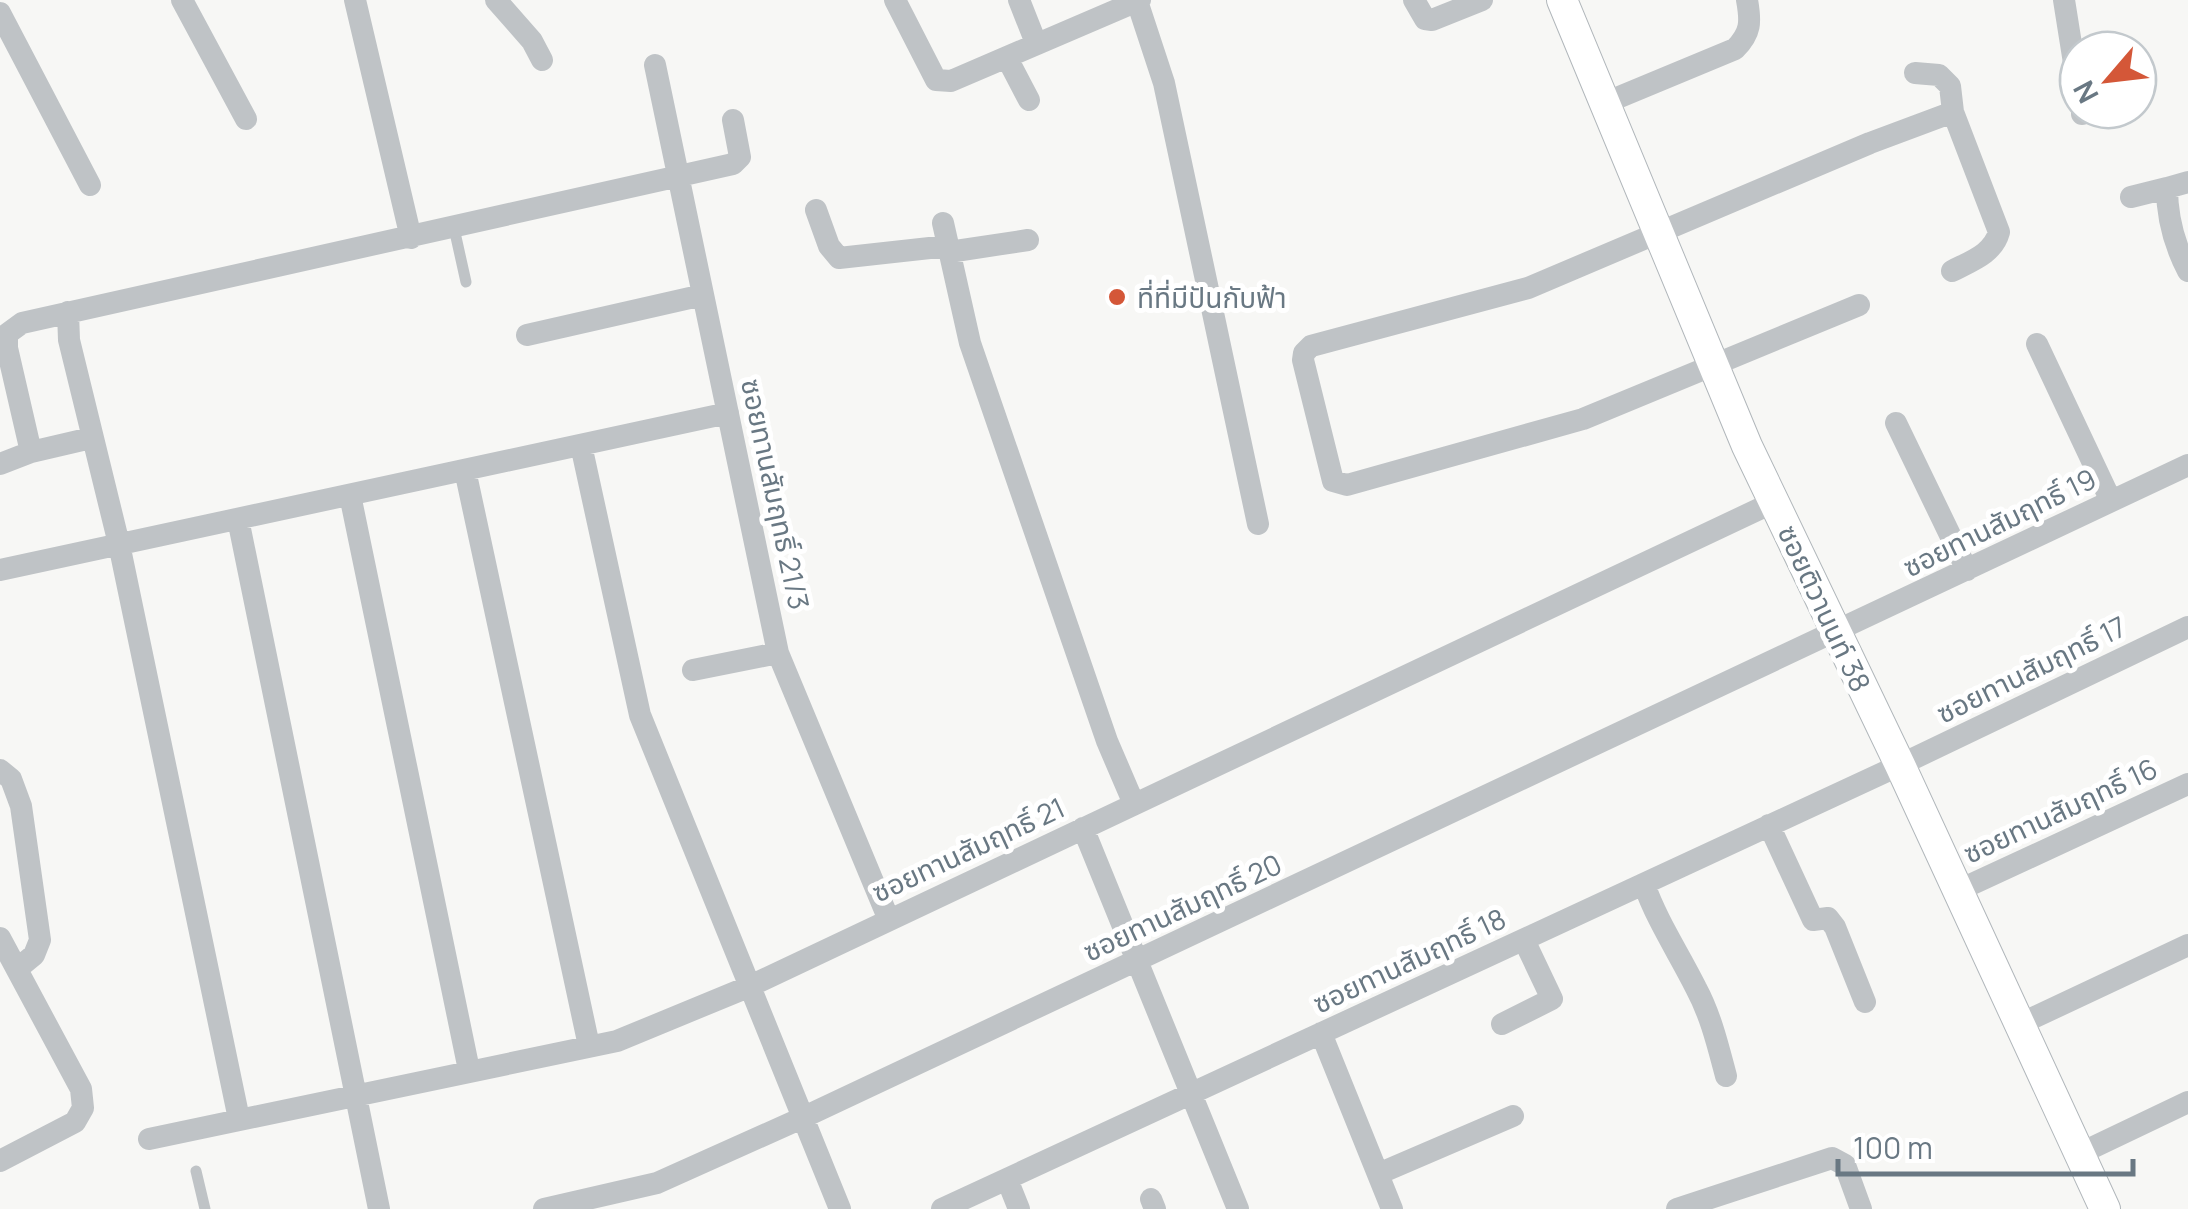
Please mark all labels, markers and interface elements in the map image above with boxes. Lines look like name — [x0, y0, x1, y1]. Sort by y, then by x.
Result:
north arrow — [2058, 30, 2158, 130]
text: N — [2064, 74, 2107, 110]
place label: ที่ที่มีปันกับฟ้า — [1137, 278, 1287, 316]
marker: ที่ที่มีปันกับฟ้า — [1106, 286, 1128, 308]
street label: ซอยทานสัมฤทธิ์ 21/3 — [733, 375, 819, 613]
street label: ซอยทานสัมฤทธิ์ 19 — [1896, 459, 2102, 585]
street label: ซอยติวานนท์ 38 — [1770, 518, 1880, 698]
street label: ซอยทานสัมฤทธิ์ 17 — [1930, 607, 2132, 731]
street label: ซอยทานสัมฤทธิ์ 16 — [1957, 748, 2163, 872]
street label: ซอยทานสัมฤทธิ์ 21 — [865, 788, 1071, 910]
street label: ซอยทานสัมฤทธิ์ 20 — [1077, 844, 1287, 970]
street label: ซอยทานสัมฤทธิ์ 18 — [1306, 899, 1512, 1021]
scale bar — [1838, 1114, 2133, 1176]
text: 100 m — [1853, 1127, 1933, 1168]

